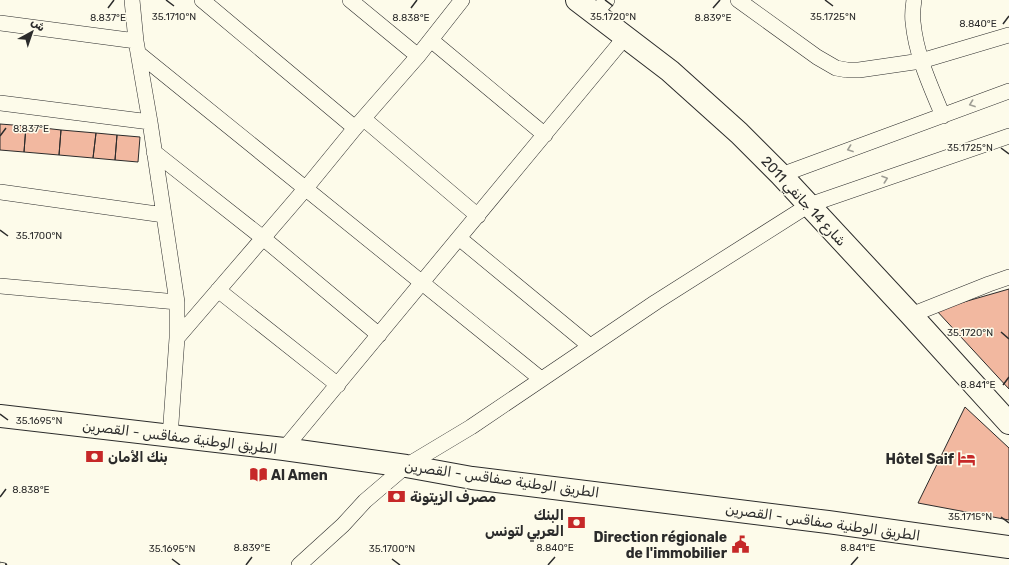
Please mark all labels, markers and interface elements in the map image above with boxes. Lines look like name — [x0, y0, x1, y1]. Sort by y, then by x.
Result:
text: 35.1710°N — [152, 11, 196, 23]
text: 35.1720°N — [590, 11, 636, 23]
text: 35.1725°N — [810, 11, 856, 23]
north arrow — [12, 12, 52, 52]
text: 8.837°E — [90, 12, 126, 24]
text: 8.838°E — [392, 12, 430, 24]
text: 8.839°E — [695, 12, 731, 24]
text: ش — [29, 15, 48, 34]
text: 8.840°E — [959, 18, 997, 30]
one-way arrow — [969, 100, 976, 108]
text: 8.837°E — [13, 123, 49, 135]
text: 35.1725°N — [947, 142, 993, 154]
one-way arrow — [847, 145, 854, 153]
street label: شارع 14 جانفي 2011 — [756, 153, 850, 251]
one-way arrow — [882, 175, 889, 184]
text: 35.1700°N — [16, 230, 62, 242]
text: 35.1720°N — [947, 327, 993, 339]
text: 8.841°E — [960, 379, 996, 391]
text: 35.1695°N — [16, 415, 62, 427]
street label: الطريق الوطنية صفاقس - القصرين — [81, 417, 278, 458]
bank icon: بنك الأمان — [85, 447, 105, 467]
place label: بنك الأمان — [108, 449, 168, 466]
hotel icon: Hôtel Saif — [957, 449, 977, 469]
place label: Hôtel Saif — [885, 451, 955, 468]
street label: الطريق الوطنية صفاقس - القصرين — [404, 457, 600, 502]
library icon: Al Amen — [248, 465, 268, 485]
place label: Al Amen — [271, 467, 328, 484]
text: 8.838°E — [12, 484, 50, 496]
bank icon: مصرف الزيتونة — [387, 487, 407, 507]
place label: مصرف الزيتونة — [410, 489, 496, 506]
street label: الطريق الوطنية صفاقس - القصرين — [725, 500, 921, 545]
place label: البنك العربي لتونس — [485, 507, 564, 542]
text: 35.1715°N — [948, 511, 992, 523]
bank icon: البنك العربي لتونس — [567, 513, 587, 533]
place label: Direction régionale de l'immobilier — [593, 529, 728, 562]
public building icon: Direction régionale de l'immobilier — [730, 535, 750, 555]
text: 8.839°E — [234, 542, 270, 554]
text: 8.840°E — [536, 542, 574, 554]
text: 8.841°E — [840, 542, 876, 554]
text: 35.1695°N — [149, 543, 195, 555]
text: 35.1700°N — [369, 543, 415, 555]

